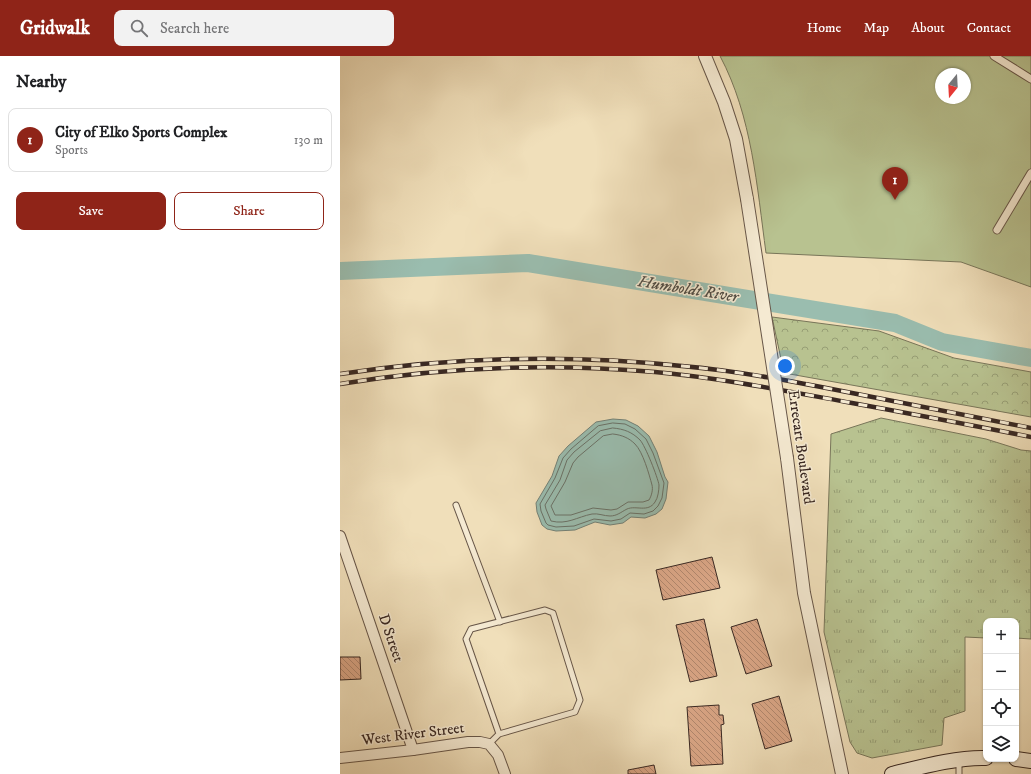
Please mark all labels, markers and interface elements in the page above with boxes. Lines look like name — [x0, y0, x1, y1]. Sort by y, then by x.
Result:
search box — [114, 10, 394, 46]
text: Gridwalk — [20, 17, 90, 40]
icon: search — [128, 17, 150, 39]
text: Search here — [160, 19, 229, 38]
text: Home — [807, 19, 841, 37]
text: Map — [863, 19, 889, 37]
text: About — [911, 19, 945, 37]
text: Contact — [967, 19, 1011, 37]
north arrow — [935, 68, 971, 104]
text: Nearby — [16, 71, 66, 93]
text: City of Elko Sports Complex — [55, 123, 227, 142]
text: 1 — [28, 132, 32, 148]
text: 130 m — [294, 132, 323, 148]
text: Sports — [55, 142, 88, 158]
pin: 1 — [882, 167, 908, 200]
button: Save — [16, 192, 166, 230]
button: Share — [174, 192, 324, 230]
water label: Humboldt River — [635, 271, 741, 307]
your location — [775, 356, 795, 376]
street label: Errecart Boulevard — [784, 389, 818, 506]
street label: D Street — [374, 611, 408, 665]
map controls — [983, 618, 1019, 762]
button: + — [983, 618, 1019, 654]
button: − — [983, 654, 1019, 690]
button: locate — [983, 690, 1019, 726]
street label: West River Street — [360, 718, 466, 750]
button: layers — [983, 726, 1019, 762]

